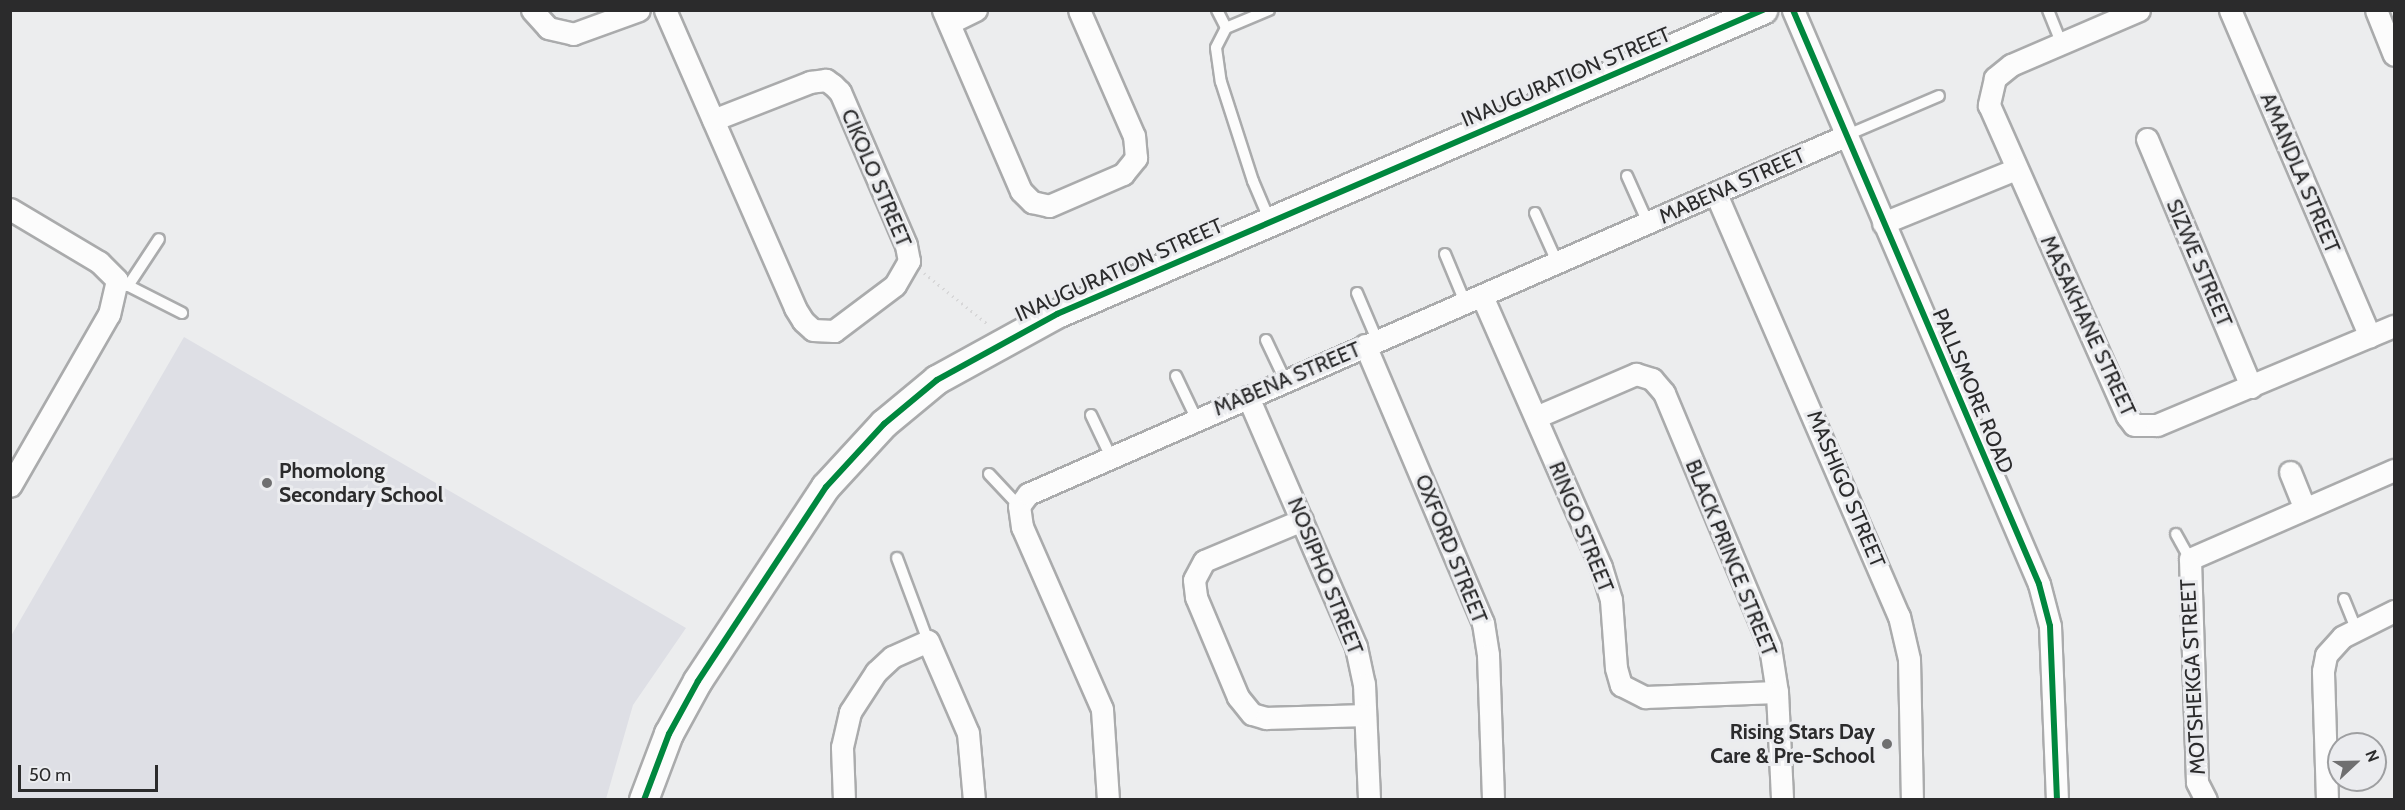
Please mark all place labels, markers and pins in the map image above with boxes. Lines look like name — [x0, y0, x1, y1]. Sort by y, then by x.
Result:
place label: Phomolong Secondary School — [279, 458, 443, 508]
marker: Phomolong Secondary School — [260, 476, 274, 490]
place label: Rising Stars Day Care & Pre-School — [1710, 719, 1875, 769]
marker: Rising Stars Day Care & Pre-School — [1880, 737, 1894, 751]

